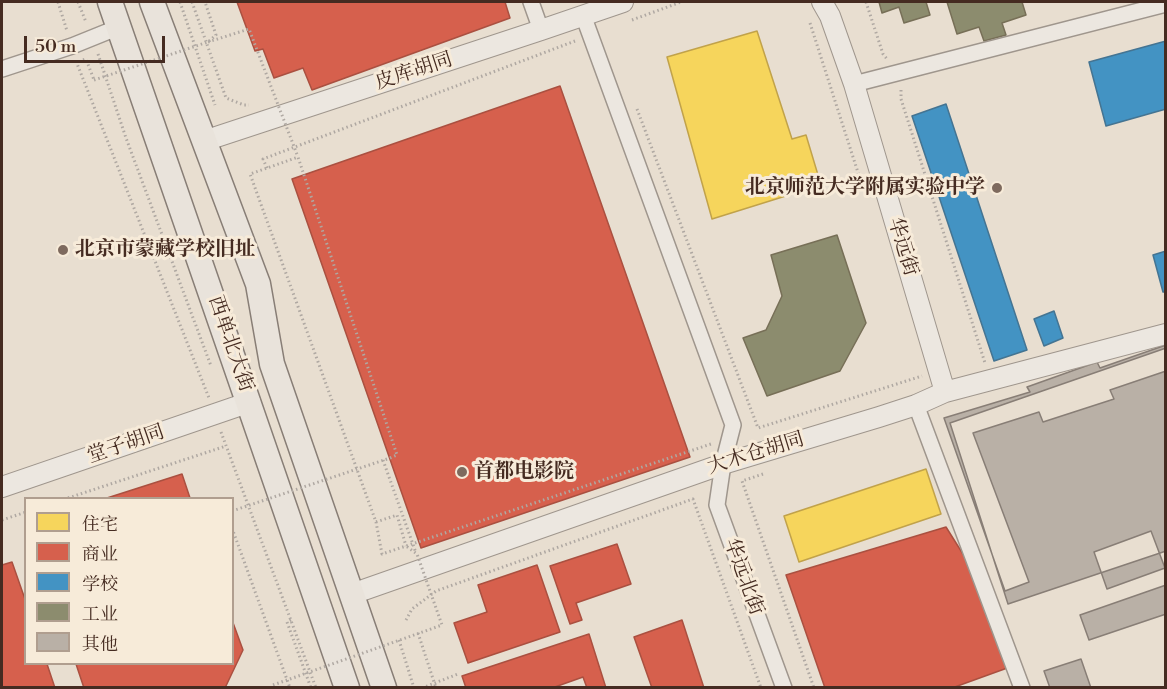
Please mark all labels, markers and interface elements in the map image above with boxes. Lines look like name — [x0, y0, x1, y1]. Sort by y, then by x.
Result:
scale bar — [27, 24, 168, 62]
text: 50 m — [35, 35, 76, 58]
street label: 皮库胡同 — [372, 48, 456, 96]
place label: 北京师范大学附属实验中学 — [745, 176, 985, 200]
marker: 北京师范大学附属实验中学 — [990, 181, 1004, 195]
street label: 华远街 — [882, 215, 922, 279]
place label: 北京市蒙藏学校旧址 — [75, 238, 255, 262]
marker: 北京市蒙藏学校旧址 — [56, 243, 70, 257]
street label: 西单北大街 — [202, 293, 258, 395]
street label: 堂子胡同 — [84, 421, 168, 469]
street label: 大木仓胡同 — [705, 428, 807, 480]
place label: 首都电影院 — [474, 460, 574, 484]
marker: 首都电影院 — [455, 465, 469, 479]
legend — [24, 497, 234, 665]
text: 住宅 — [82, 513, 118, 536]
street label: 华远北街 — [718, 535, 768, 619]
text: 商业 — [82, 543, 118, 566]
text: 学校 — [82, 573, 118, 596]
text: 工业 — [82, 603, 118, 626]
text: 其他 — [82, 633, 118, 656]

